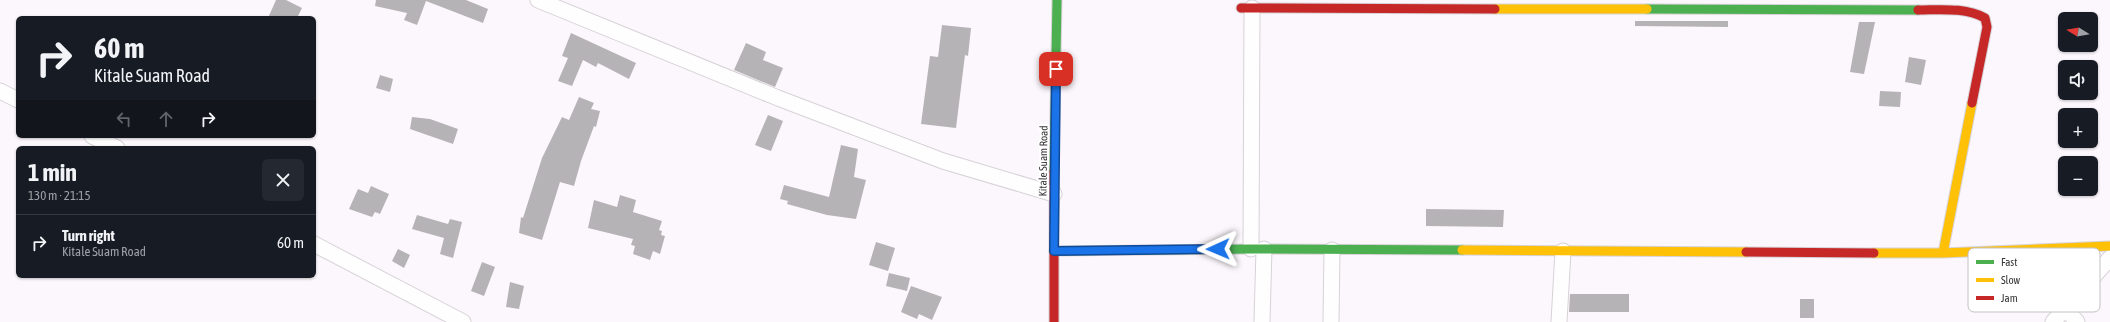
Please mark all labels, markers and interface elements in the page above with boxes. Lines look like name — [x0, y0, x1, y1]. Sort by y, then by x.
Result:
north arrow — [2058, 12, 2098, 52]
map controls — [2058, 12, 2098, 196]
icon: right — [28, 32, 80, 84]
text: 60 m — [94, 32, 144, 64]
pin — [1039, 52, 1073, 86]
icon: arrive — [1045, 58, 1067, 80]
button: sound — [2058, 60, 2098, 100]
text: Kitale Suam Road — [94, 65, 210, 86]
icon: left — [113, 108, 135, 130]
icon: ahead — [155, 108, 177, 130]
icon: right — [197, 108, 219, 130]
button: + — [2058, 108, 2098, 148]
street label: Kitale Suam Road — [1036, 125, 1050, 197]
button: − — [2058, 156, 2098, 196]
text: 1 min — [28, 159, 77, 186]
button: close — [262, 159, 304, 201]
text: 130 m · 21:15 — [28, 188, 91, 203]
text: Turn right — [62, 227, 115, 244]
position arrow — [1197, 228, 1239, 270]
icon: right — [28, 232, 50, 254]
text: 60 m — [277, 234, 304, 251]
text: Kitale Suam Road — [62, 244, 146, 259]
legend — [1968, 248, 2100, 312]
text: Fast — [2001, 256, 2017, 268]
text: Slow — [2001, 274, 2020, 286]
text: Jam — [2001, 292, 2018, 304]

